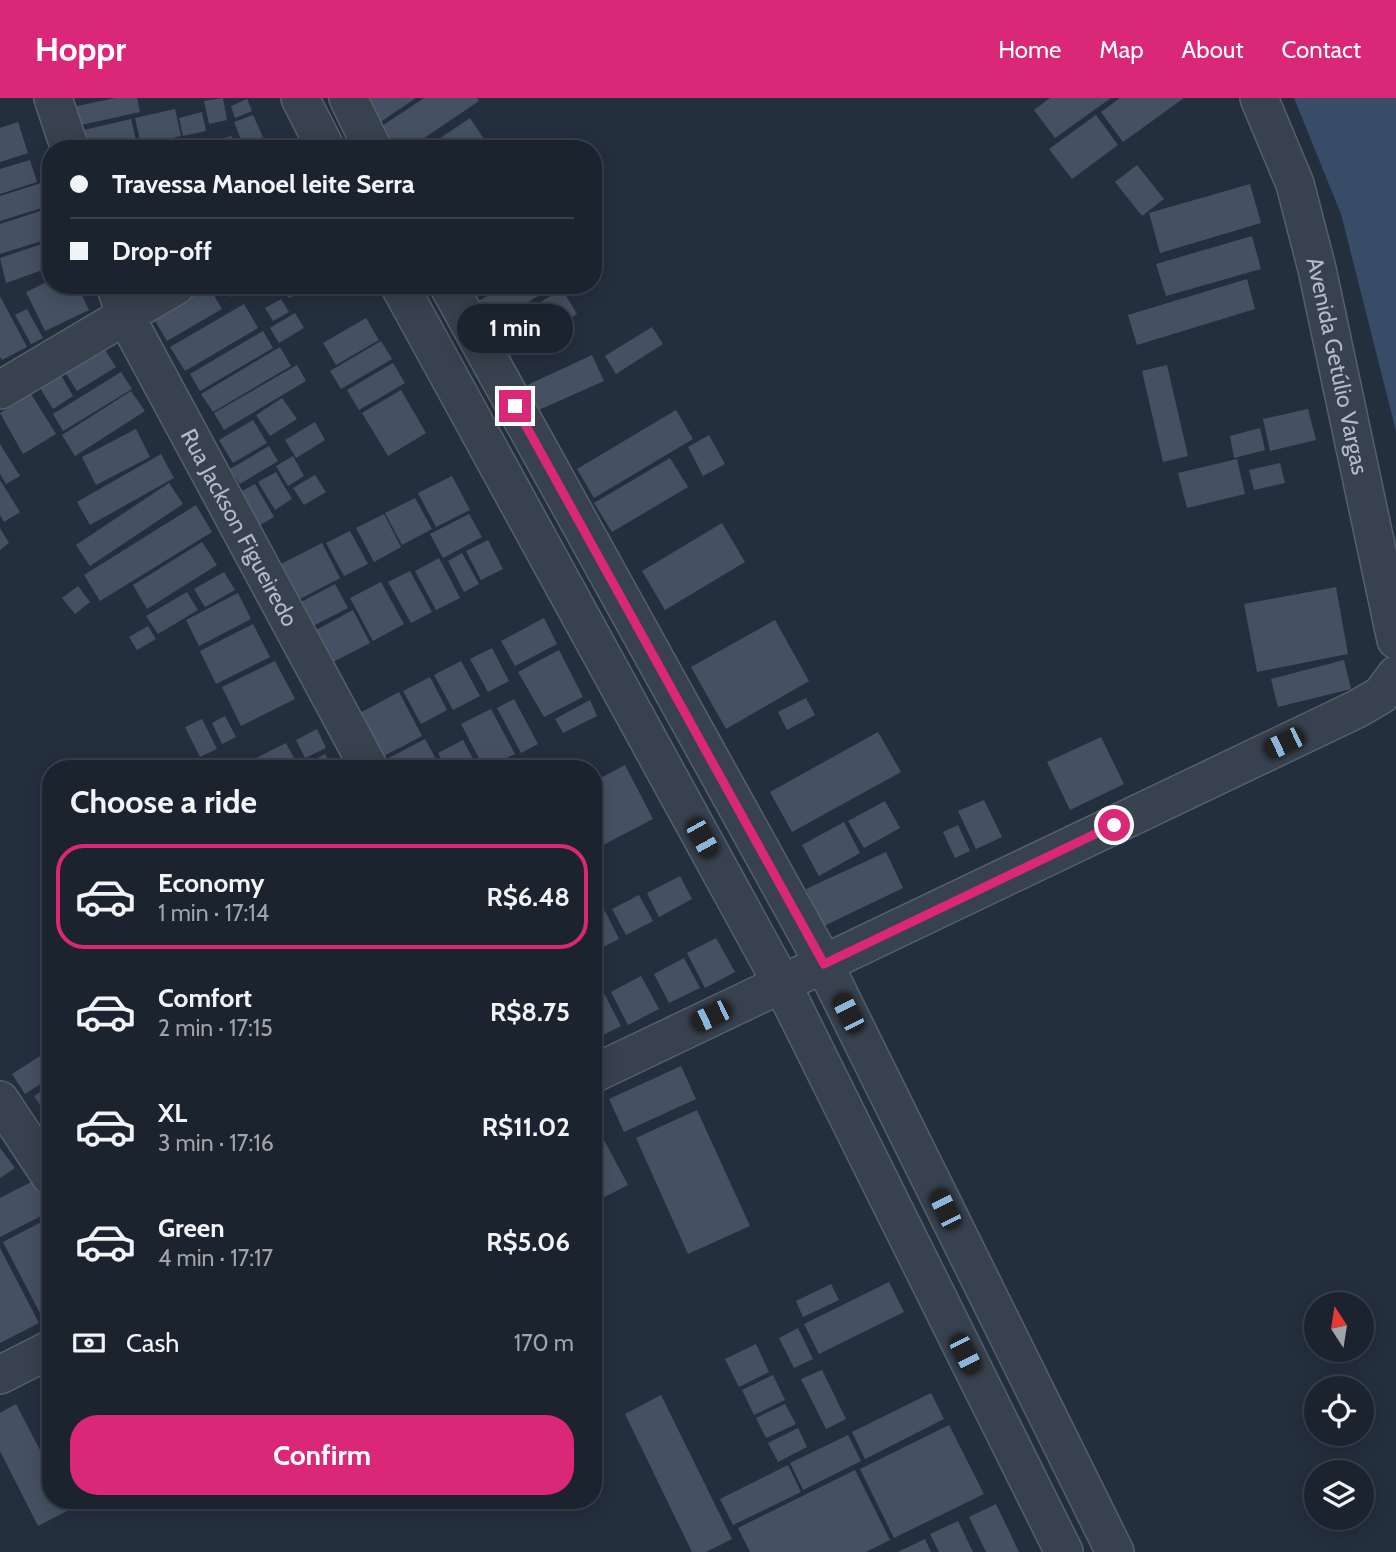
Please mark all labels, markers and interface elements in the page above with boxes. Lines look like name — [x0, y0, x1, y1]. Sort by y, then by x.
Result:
text: Hoppr — [35, 29, 126, 69]
text: Home — [998, 35, 1061, 64]
text: Map — [1099, 35, 1144, 64]
text: About — [1182, 35, 1244, 64]
text: Contact — [1282, 35, 1361, 64]
text: Travessa Manoel leite Serra — [112, 168, 415, 200]
text: Drop-off — [112, 235, 212, 267]
street label: Avenida Getúlio Vargas — [1300, 254, 1374, 477]
callout: 1 min — [457, 304, 573, 354]
text: 1 min — [489, 314, 541, 342]
route end — [499, 390, 531, 422]
street label: Rua Jackson Figueiredo — [175, 424, 304, 631]
car — [1261, 724, 1308, 762]
text: Choose a ride — [70, 782, 257, 821]
route start — [1098, 809, 1130, 841]
car — [683, 815, 722, 861]
icon: car — [74, 865, 137, 928]
text: Economy — [158, 867, 264, 899]
text: R$6.48 — [486, 881, 570, 913]
text: 1 min · 17:14 — [158, 899, 269, 927]
icon: car — [74, 980, 137, 1043]
text: Comfort — [158, 982, 252, 1014]
car — [830, 990, 867, 1036]
text: R$8.75 — [490, 996, 570, 1028]
car — [688, 997, 735, 1035]
text: 2 min · 17:15 — [158, 1014, 273, 1042]
icon: car — [74, 1095, 137, 1158]
text: XL — [158, 1097, 187, 1129]
text: R$11.02 — [482, 1111, 570, 1143]
text: 3 min · 17:16 — [158, 1129, 274, 1157]
car — [927, 1186, 964, 1232]
icon: car — [74, 1210, 137, 1273]
text: Green — [158, 1212, 225, 1244]
text: R$5.06 — [486, 1226, 570, 1258]
text: 4 min · 17:17 — [158, 1244, 273, 1272]
north arrow — [1304, 1292, 1374, 1362]
map controls — [1304, 1292, 1374, 1530]
icon: cash — [70, 1324, 108, 1362]
text: Cash — [126, 1327, 179, 1359]
text: 170 m — [514, 1329, 574, 1357]
car — [947, 1331, 984, 1377]
button: locate — [1304, 1376, 1374, 1446]
button: Confirm — [70, 1415, 574, 1495]
button: layers — [1304, 1460, 1374, 1530]

